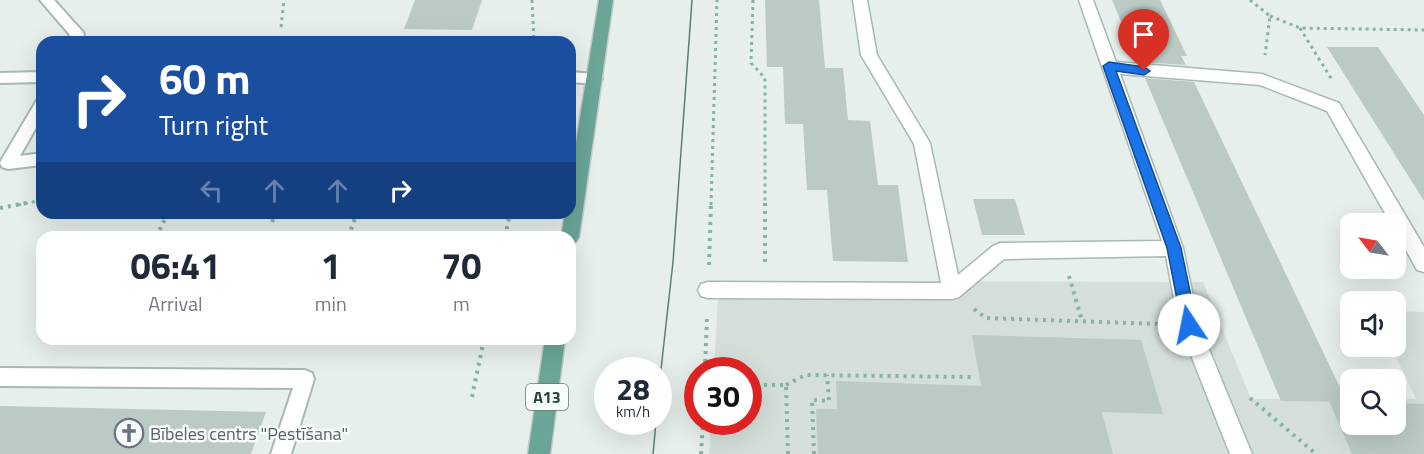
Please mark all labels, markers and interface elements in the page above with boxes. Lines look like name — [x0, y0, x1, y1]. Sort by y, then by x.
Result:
pin — [1118, 9, 1169, 71]
icon: arrive — [1127, 18, 1160, 51]
text: 60 m — [159, 46, 251, 110]
icon: right — [60, 60, 138, 138]
text: Turn right — [159, 104, 268, 145]
icon: left — [195, 174, 228, 207]
icon: ahead — [258, 174, 291, 207]
icon: ahead — [321, 174, 354, 207]
icon: right — [384, 174, 417, 207]
north arrow — [1340, 213, 1406, 279]
map controls — [1340, 213, 1406, 435]
text: 06:41 — [130, 238, 220, 293]
text: 1 — [321, 238, 341, 293]
text: 70 — [441, 238, 481, 293]
text: Arrival — [148, 288, 203, 319]
text: min — [315, 288, 347, 319]
text: m — [453, 288, 470, 319]
button: sound — [1340, 291, 1406, 357]
position arrow — [1157, 293, 1221, 357]
speed limit sign: 30 — [684, 357, 762, 435]
text: 28 — [616, 366, 650, 412]
button: search — [1340, 369, 1406, 435]
road number: A13 — [526, 384, 568, 410]
text: km/h — [616, 400, 650, 423]
church icon: Bībeles centrs "Pestīšana" — [113, 417, 145, 449]
place label: Bībeles centrs "Pestīšana" — [150, 420, 348, 447]

